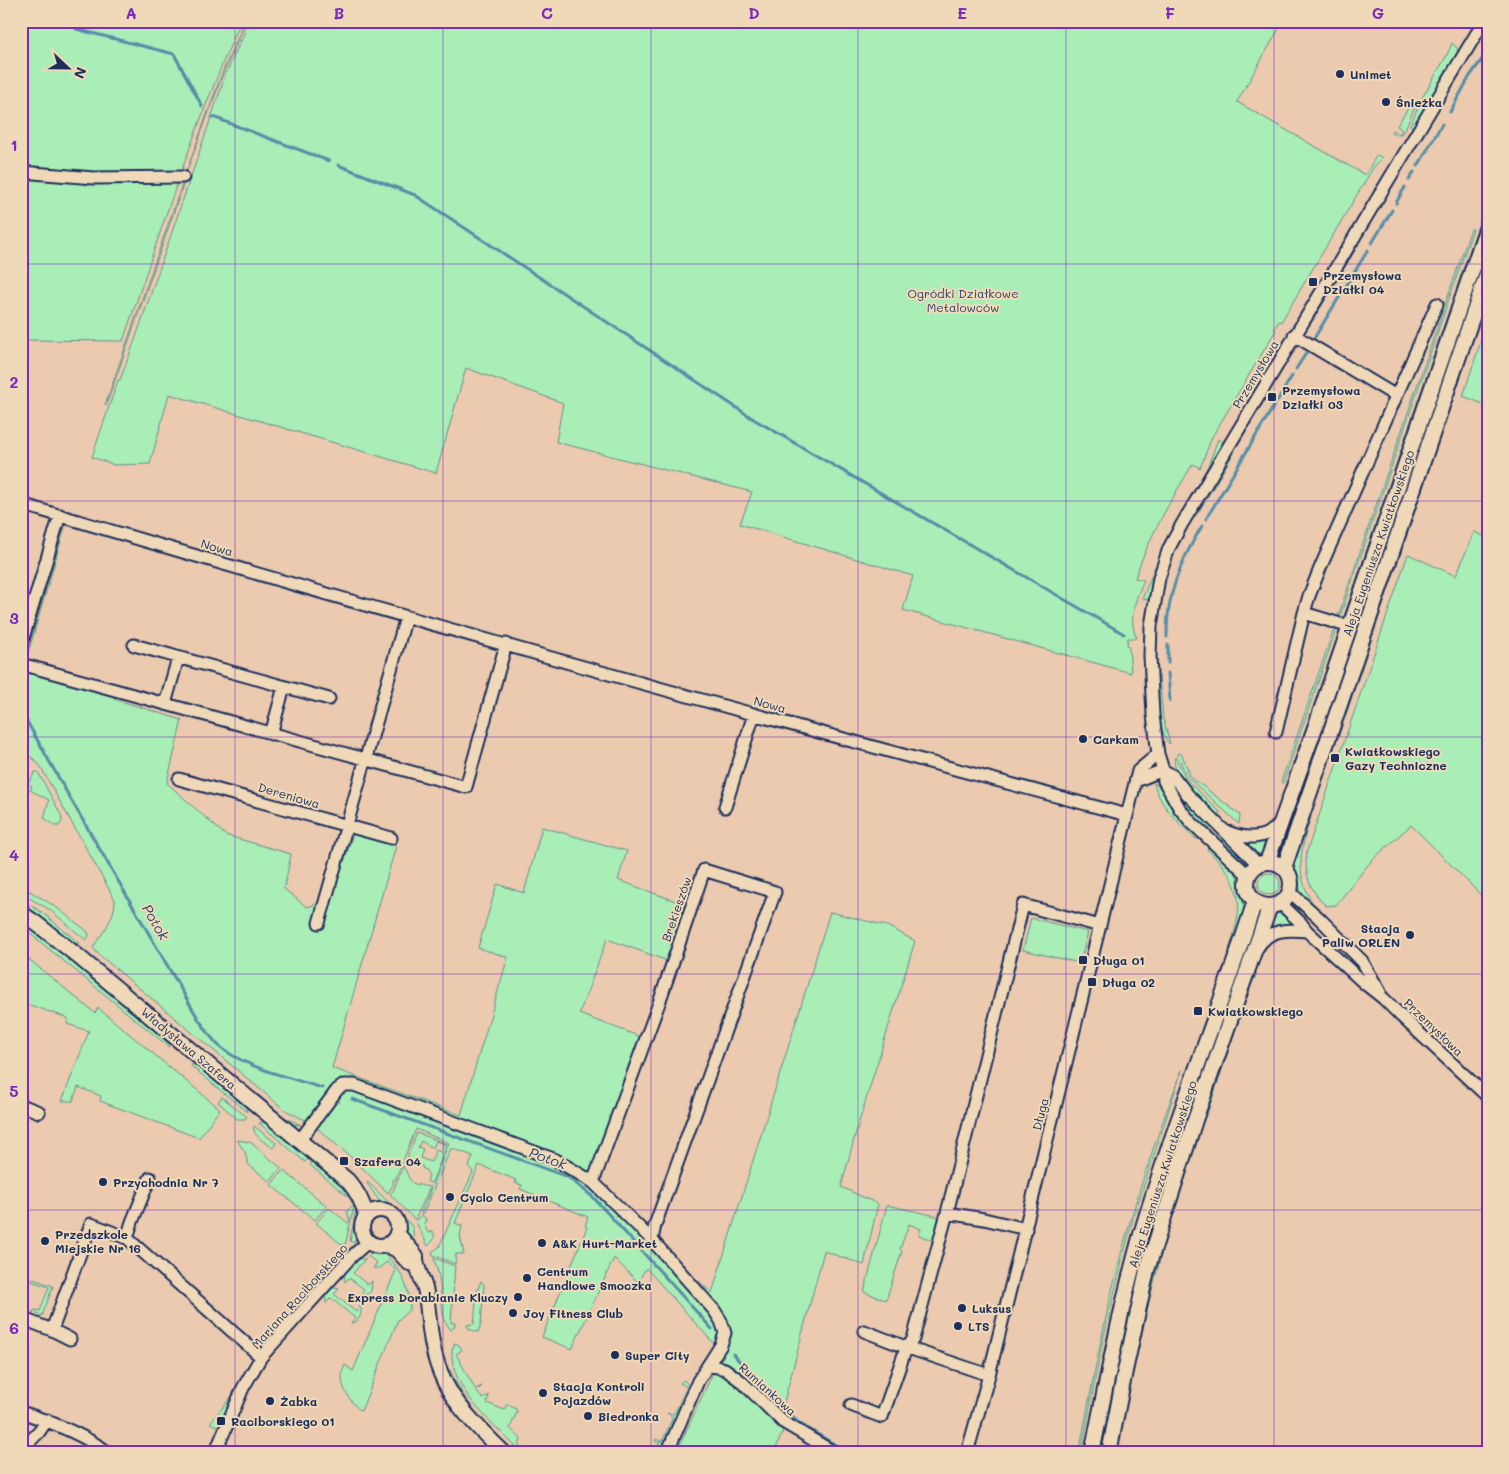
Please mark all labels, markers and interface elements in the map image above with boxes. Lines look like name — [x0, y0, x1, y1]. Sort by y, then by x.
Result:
text: A — [125, 2, 137, 23]
text: B — [334, 2, 344, 23]
text: C — [541, 2, 553, 23]
text: D — [748, 2, 760, 23]
text: E — [957, 2, 967, 23]
text: F — [1165, 2, 1175, 23]
text: G — [1372, 2, 1384, 23]
north arrow — [42, 42, 92, 92]
text: N — [70, 65, 91, 82]
place label: Unimet — [1350, 66, 1391, 82]
marker: Unimet — [1334, 68, 1346, 80]
place label: Śnieżka — [1396, 94, 1442, 110]
marker: Śnieżka — [1380, 96, 1392, 108]
text: 1 — [10, 134, 18, 155]
place label: Przemysłowa Działki 04 — [1323, 267, 1402, 297]
marker: Przemysłowa Działki 04 — [1307, 276, 1319, 288]
park label: Ogródki Działkowe Metalowców — [907, 285, 1019, 315]
street label: Przemysłowa — [1228, 337, 1282, 411]
text: 2 — [10, 371, 19, 392]
place label: Przemysłowa Działki 03 — [1282, 382, 1361, 412]
marker: Przemysłowa Działki 03 — [1266, 391, 1278, 403]
street label: Aleja Eugeniusza Kwiatkowskiego — [1339, 448, 1417, 638]
street label: Nowa — [199, 535, 235, 559]
text: 3 — [9, 607, 19, 628]
street label: Nowa — [752, 692, 788, 716]
place label: Carkam — [1093, 731, 1139, 747]
marker: Carkam — [1077, 733, 1089, 745]
place label: Kwiatkowskiego Gazy Techniczne — [1345, 743, 1447, 773]
marker: Kwiatkowskiego Gazy Techniczne — [1329, 752, 1341, 764]
street label: Dereniowa — [256, 779, 322, 811]
text: 4 — [9, 844, 19, 865]
street label: Brekieszów — [657, 875, 695, 943]
water label: Potok — [138, 900, 174, 944]
place label: Stacja Paliw ORLEN — [1322, 920, 1400, 950]
marker: Stacja Paliw ORLEN — [1404, 929, 1416, 941]
place label: Długa 01 — [1093, 952, 1145, 968]
marker: Długa 01 — [1077, 954, 1089, 966]
place label: Długa 02 — [1102, 974, 1155, 990]
marker: Długa 02 — [1086, 976, 1098, 988]
street label: Przemysłowa — [1401, 995, 1467, 1059]
street label: Władysława Szafera — [138, 1003, 240, 1093]
place label: Kwiatkowskiego — [1208, 1003, 1303, 1019]
marker: Kwiatkowskiego — [1192, 1005, 1204, 1017]
street label: Aleja Eugeniusza Kwiatkowskiego — [1124, 1078, 1200, 1270]
text: 5 — [9, 1080, 19, 1101]
street label: Długa — [1028, 1096, 1052, 1132]
water label: Potok — [527, 1142, 570, 1174]
place label: Szafera 04 — [354, 1153, 422, 1169]
marker: Szafera 04 — [338, 1155, 350, 1167]
place label: Przychodnia Nr 7 — [113, 1174, 219, 1190]
marker: Przychodnia Nr 7 — [97, 1176, 109, 1188]
place label: Cyclo Centrum — [460, 1189, 548, 1205]
marker: Cyclo Centrum — [444, 1191, 456, 1203]
place label: Przedszkole Miejskie Nr 16 — [55, 1226, 141, 1256]
marker: Przedszkole Miejskie Nr 16 — [39, 1235, 51, 1247]
place label: A&K Hurt-Market — [552, 1235, 657, 1251]
marker: A&K Hurt-Market — [536, 1237, 548, 1249]
street label: Mariana Raciborskiego — [247, 1240, 351, 1352]
place label: Centrum Handlowe Smoczka — [537, 1263, 652, 1293]
marker: Centrum Handlowe Smoczka — [521, 1272, 533, 1284]
place label: Express Dorabianie Kluczy — [347, 1289, 508, 1305]
marker: Express Dorabianie Kluczy — [512, 1291, 524, 1303]
place label: Luksus — [972, 1300, 1011, 1316]
marker: Luksus — [956, 1302, 968, 1314]
place label: Joy Fitness Club — [523, 1305, 624, 1321]
marker: Joy Fitness Club — [507, 1307, 519, 1319]
text: 6 — [9, 1317, 19, 1338]
place label: LTS — [968, 1318, 990, 1334]
marker: LTS — [952, 1320, 964, 1332]
place label: Super City — [625, 1347, 690, 1363]
marker: Super City — [609, 1349, 621, 1361]
street label: Rumiankowa — [736, 1359, 800, 1419]
place label: Stacja Kontroli Pojazdów — [553, 1378, 645, 1408]
marker: Stacja Kontroli Pojazdów — [537, 1387, 549, 1399]
place label: Żabka — [280, 1393, 317, 1409]
marker: Żabka — [264, 1395, 276, 1407]
place label: Biedronka — [598, 1408, 659, 1424]
marker: Biedronka — [582, 1410, 594, 1422]
place label: Raciborskiego 01 — [231, 1413, 335, 1429]
marker: Raciborskiego 01 — [215, 1415, 227, 1427]

